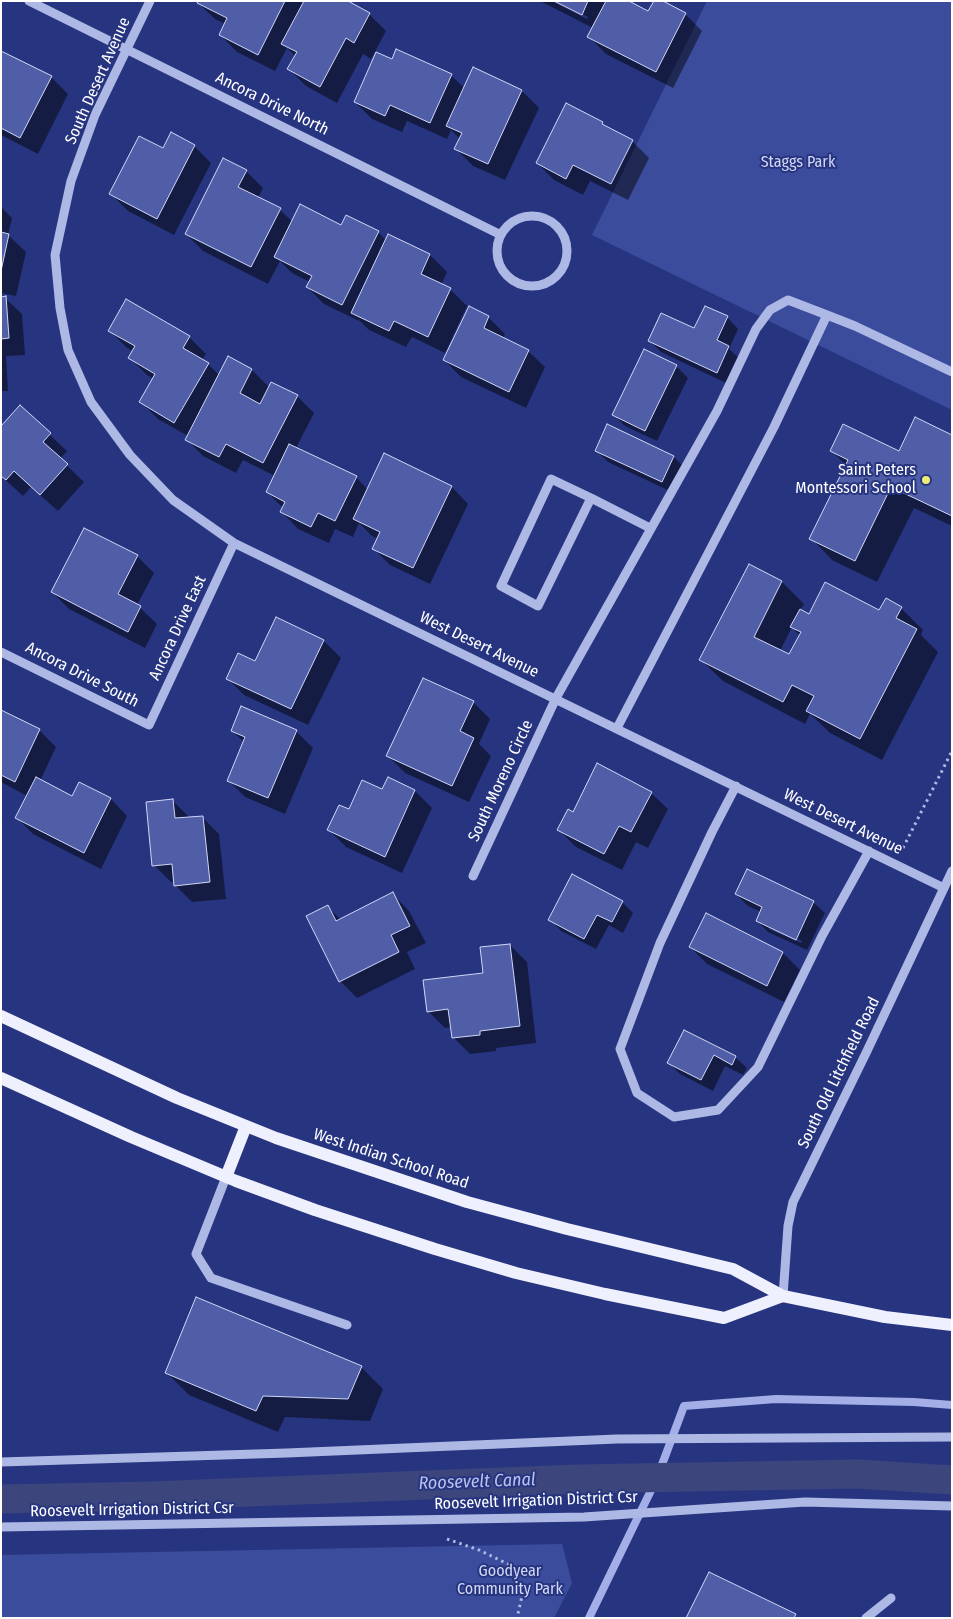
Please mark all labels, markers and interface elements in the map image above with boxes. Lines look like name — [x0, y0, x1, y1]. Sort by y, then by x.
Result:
street label: South Desert Avenue — [61, 15, 135, 147]
street label: Ancora Drive North — [212, 68, 332, 140]
park label: Staggs Park — [761, 153, 835, 173]
place label: Saint Peters Montessori School — [795, 461, 916, 499]
marker: Saint Peters Montessori School — [920, 474, 932, 486]
street label: Ancora Drive East — [145, 573, 211, 683]
street label: West Desert Avenue — [416, 608, 542, 682]
street label: Ancora Drive South — [22, 638, 142, 712]
street label: South Moreno Circle — [464, 717, 538, 845]
street label: West Desert Avenue — [780, 785, 906, 859]
street label: South Old Litchfield Road — [794, 994, 884, 1152]
street label: West Indian School Road — [311, 1125, 471, 1193]
water label: Roosevelt Canal — [418, 1469, 536, 1495]
street label: Roosevelt Irrigation District Csr — [434, 1488, 638, 1514]
street label: Roosevelt Irrigation District Csr — [30, 1499, 234, 1521]
park label: Goodyear Community Park — [457, 1562, 563, 1600]

